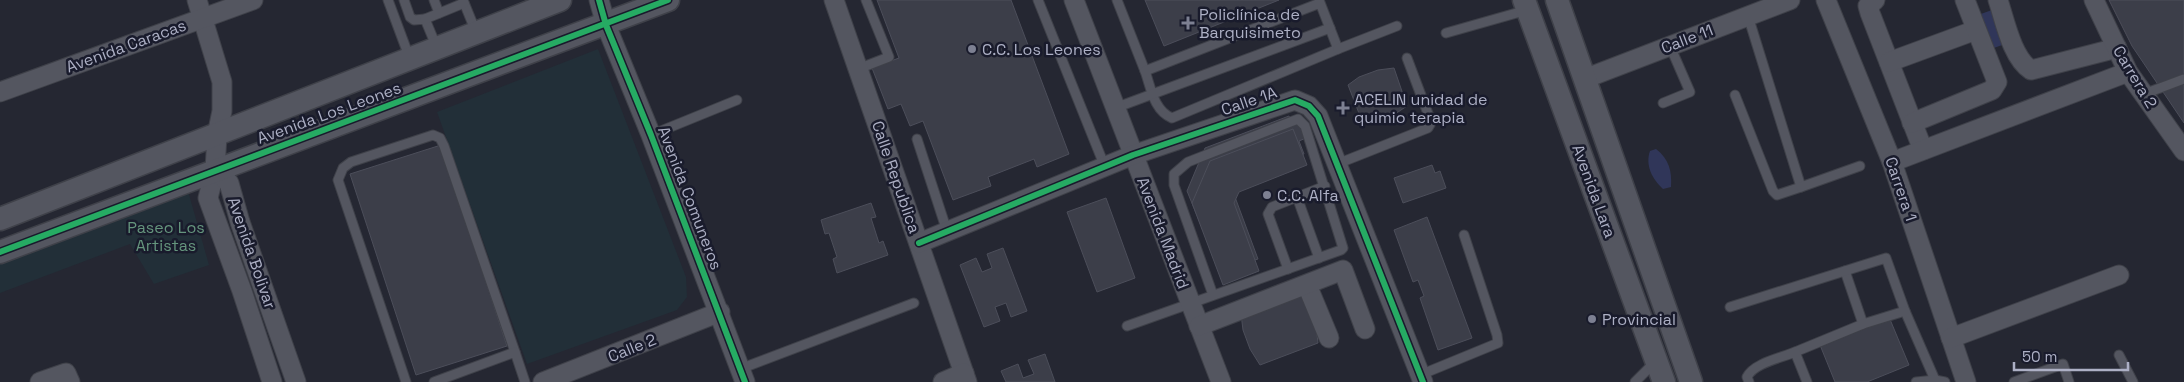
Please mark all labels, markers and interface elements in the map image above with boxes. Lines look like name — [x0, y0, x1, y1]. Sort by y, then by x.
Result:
place label: Policlínica de Barquisimeto — [1199, 4, 1301, 43]
street label: Avenida Caracas — [63, 15, 189, 77]
marker: Policlínica de Barquisimeto — [1181, 16, 1195, 30]
street label: Calle 11 — [1658, 19, 1716, 59]
place label: C.C. Los Leones — [982, 39, 1101, 60]
street label: Carrera 2 — [2108, 42, 2162, 112]
marker: C.C. Los Leones — [966, 43, 978, 55]
street label: Avenida Los Leones — [254, 77, 404, 149]
street label: Calle 1A — [1218, 82, 1280, 120]
place label: ACELIN unidad de quimio terapia — [1354, 89, 1488, 128]
marker: ACELIN unidad de quimio terapia — [1336, 101, 1350, 115]
street label: Calle Republica — [867, 118, 925, 236]
street label: Avenida Comuneros — [653, 123, 727, 273]
street label: Avenida Lara — [1567, 141, 1621, 241]
street label: Carrera 1 — [1880, 154, 1922, 224]
street label: Avenida Madrid — [1132, 174, 1194, 292]
place label: C.C. Alfa — [1277, 185, 1339, 206]
marker: C.C. Alfa — [1261, 189, 1273, 201]
street label: Avenida Bolivar — [223, 194, 281, 312]
park label: Paseo Los Artistas — [127, 217, 205, 256]
place label: Provincial — [1602, 309, 1676, 330]
marker: Provincial — [1586, 313, 1598, 325]
street label: Calle 2 — [605, 329, 659, 367]
scale bar — [2014, 340, 2128, 372]
text: 50 m — [2022, 347, 2057, 366]

